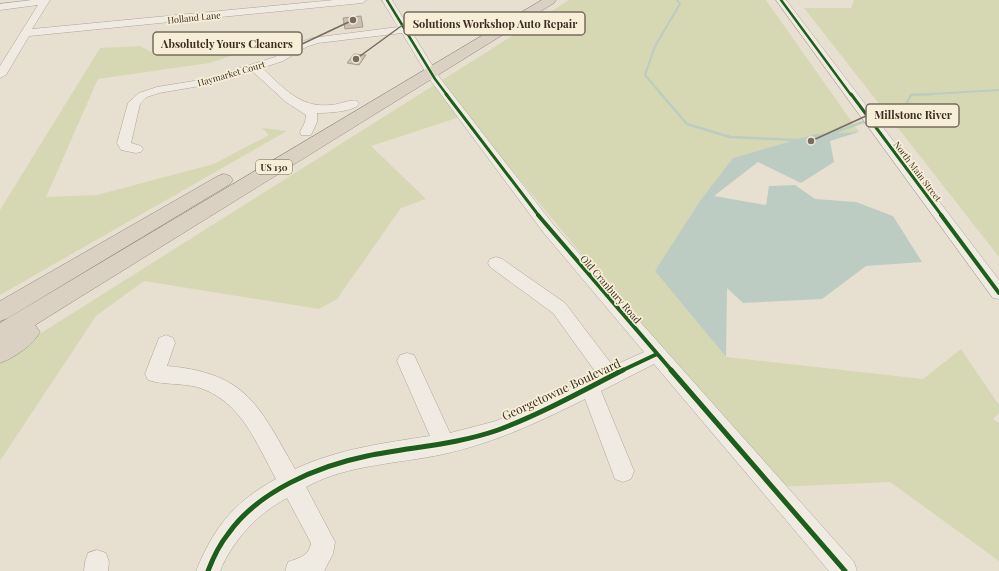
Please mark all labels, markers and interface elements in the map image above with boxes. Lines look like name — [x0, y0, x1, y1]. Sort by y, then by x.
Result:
street label: Holland Lane — [167, 8, 222, 26]
callout: Solutions Workshop Auto Repair — [404, 12, 585, 35]
text: Solutions Workshop Auto Repair — [413, 16, 578, 31]
callout: Absolutely Yours Cleaners — [153, 32, 302, 55]
text: Absolutely Yours Cleaners — [160, 36, 293, 51]
street label: Haymarket Court — [196, 57, 267, 88]
callout: Millstone River — [866, 104, 959, 127]
text: Millstone River — [874, 107, 953, 122]
street label: North Main Street — [891, 138, 945, 204]
road number: US 130 — [256, 160, 292, 174]
street label: Old Cranbury Road — [577, 252, 645, 326]
street label: Georgetowne Boulevard — [499, 354, 623, 424]

